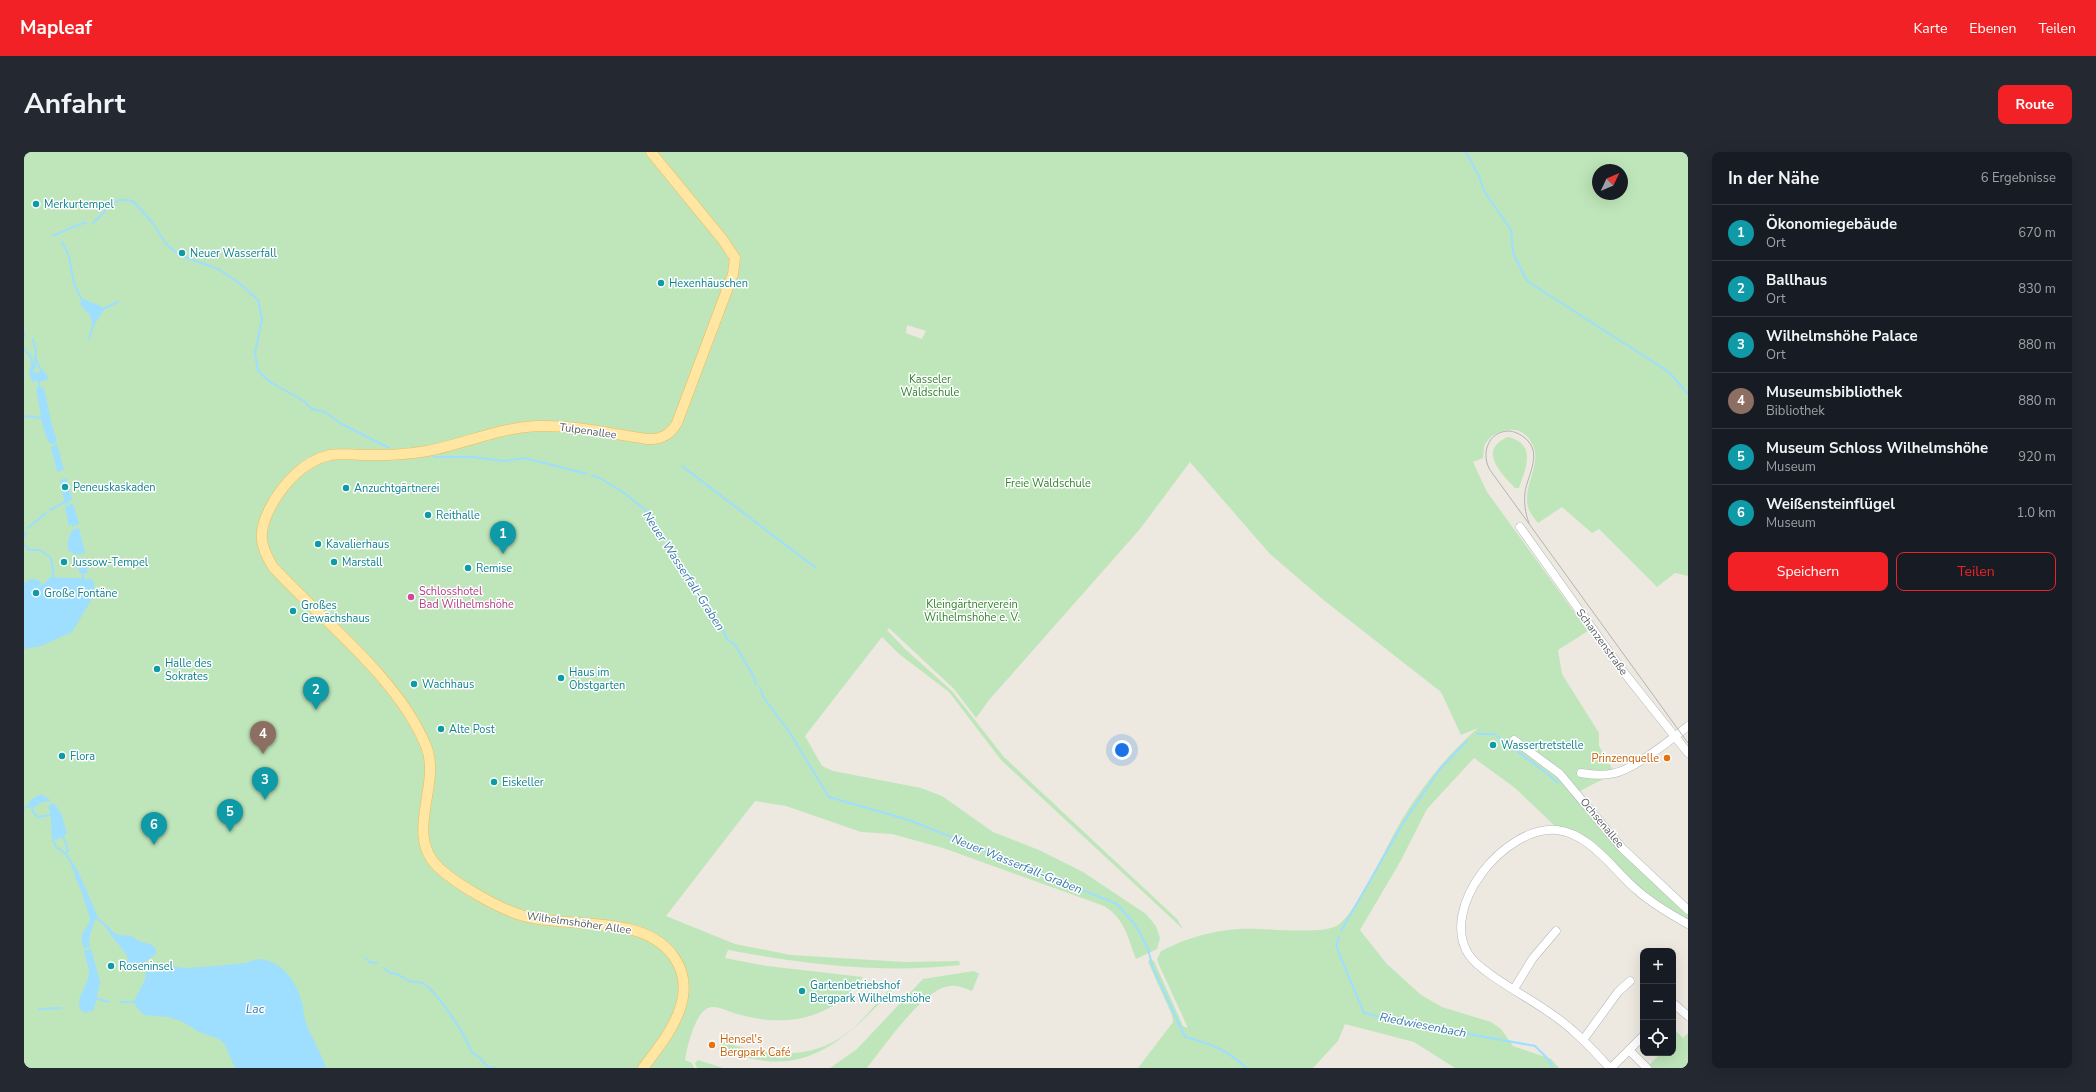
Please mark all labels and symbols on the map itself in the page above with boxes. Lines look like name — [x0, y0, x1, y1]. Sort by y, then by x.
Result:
north arrow — [1592, 164, 1628, 200]
place label: Merkurtempel — [44, 197, 114, 212]
marker: Merkurtempel — [31, 199, 41, 209]
place label: Neuer Wasserfall — [190, 246, 277, 261]
marker: Neuer Wasserfall — [177, 248, 187, 258]
place label: Hexenhäuschen — [669, 276, 748, 291]
marker: Hexenhäuschen — [656, 278, 666, 288]
park label: Kasseler Waldschule — [901, 372, 960, 400]
street label: Tulpenallee — [558, 420, 618, 442]
park label: Freie Waldschule — [1005, 476, 1091, 491]
place label: Peneuskaskaden — [73, 480, 156, 495]
place label: Anzuchtgärtnerei — [354, 481, 439, 496]
marker: Peneuskaskaden — [60, 482, 70, 492]
marker: Anzuchtgärtnerei — [341, 483, 351, 493]
place label: Reithalle — [436, 508, 480, 523]
water label: Neuer Wasserfall-Graben — [639, 508, 729, 634]
marker: Reithalle — [423, 510, 433, 520]
pin: 1 — [490, 521, 516, 554]
place label: Kavalierhaus — [326, 537, 389, 552]
marker: Kavalierhaus — [313, 539, 323, 549]
place label: Jussow-Tempel — [71, 555, 149, 570]
place label: Marstall — [342, 555, 383, 570]
marker: Jussow-Tempel — [59, 557, 69, 567]
marker: Marstall — [329, 557, 339, 567]
place label: Remise — [476, 561, 512, 576]
marker: Remise — [463, 563, 473, 573]
place label: Schlosshotel Bad Wilhelmshöhe — [419, 584, 514, 612]
place label: Große Fontäne — [44, 586, 118, 601]
marker: Große Fontäne — [31, 588, 41, 598]
marker: Schlosshotel Bad Wilhelmshöhe — [406, 592, 416, 602]
park label: Kleingärtnerverein Wilhelmshöhe e. V. — [924, 597, 1020, 625]
place label: Großes Gewächshaus — [301, 598, 370, 626]
marker: Großes Gewächshaus — [288, 606, 298, 616]
street label: Schanzenstraße — [1573, 606, 1631, 678]
place label: Halle des Sokrates — [165, 656, 212, 684]
marker: Halle des Sokrates — [152, 664, 162, 674]
place label: Haus im Obstgarten — [569, 665, 625, 693]
marker: Haus im Obstgarten — [556, 673, 566, 683]
pin: 2 — [303, 677, 329, 710]
place label: Wachhaus — [422, 677, 474, 692]
marker: Wachhaus — [409, 679, 419, 689]
pin: 4 — [250, 721, 276, 754]
place label: Alte Post — [449, 722, 495, 737]
marker: Alte Post — [436, 724, 446, 734]
place label: Wassertretstelle — [1501, 738, 1584, 753]
your location — [1112, 740, 1132, 760]
marker: Wassertretstelle — [1488, 740, 1498, 750]
place label: Flora — [70, 749, 95, 764]
marker: Flora — [57, 751, 67, 761]
place label: Prinzenquelle — [1592, 751, 1659, 766]
marker: Prinzenquelle — [1662, 753, 1672, 763]
pin: 3 — [252, 767, 278, 800]
place label: Eiskeller — [502, 775, 544, 790]
marker: Eiskeller — [489, 777, 499, 787]
street label: Ochsenallee — [1577, 795, 1627, 851]
pin: 5 — [217, 799, 243, 832]
pin: 6 — [141, 812, 167, 845]
water label: Neuer Wasserfall-Graben — [950, 831, 1085, 898]
street label: Wilhelmshöher Allee — [526, 908, 632, 938]
place label: Roseninsel — [119, 959, 174, 974]
marker: Roseninsel — [106, 961, 116, 971]
place label: Gartenbetriebshof Bergpark Wilhelmshöhe — [810, 978, 931, 1006]
marker: Gartenbetriebshof Bergpark Wilhelmshöhe — [797, 986, 807, 996]
water label: Lac — [246, 1001, 265, 1017]
water label: Riedwiesenbach — [1378, 1009, 1468, 1041]
place label: Hensel's Bergpark Café — [720, 1032, 791, 1060]
marker: Hensel's Bergpark Café — [707, 1040, 717, 1050]

